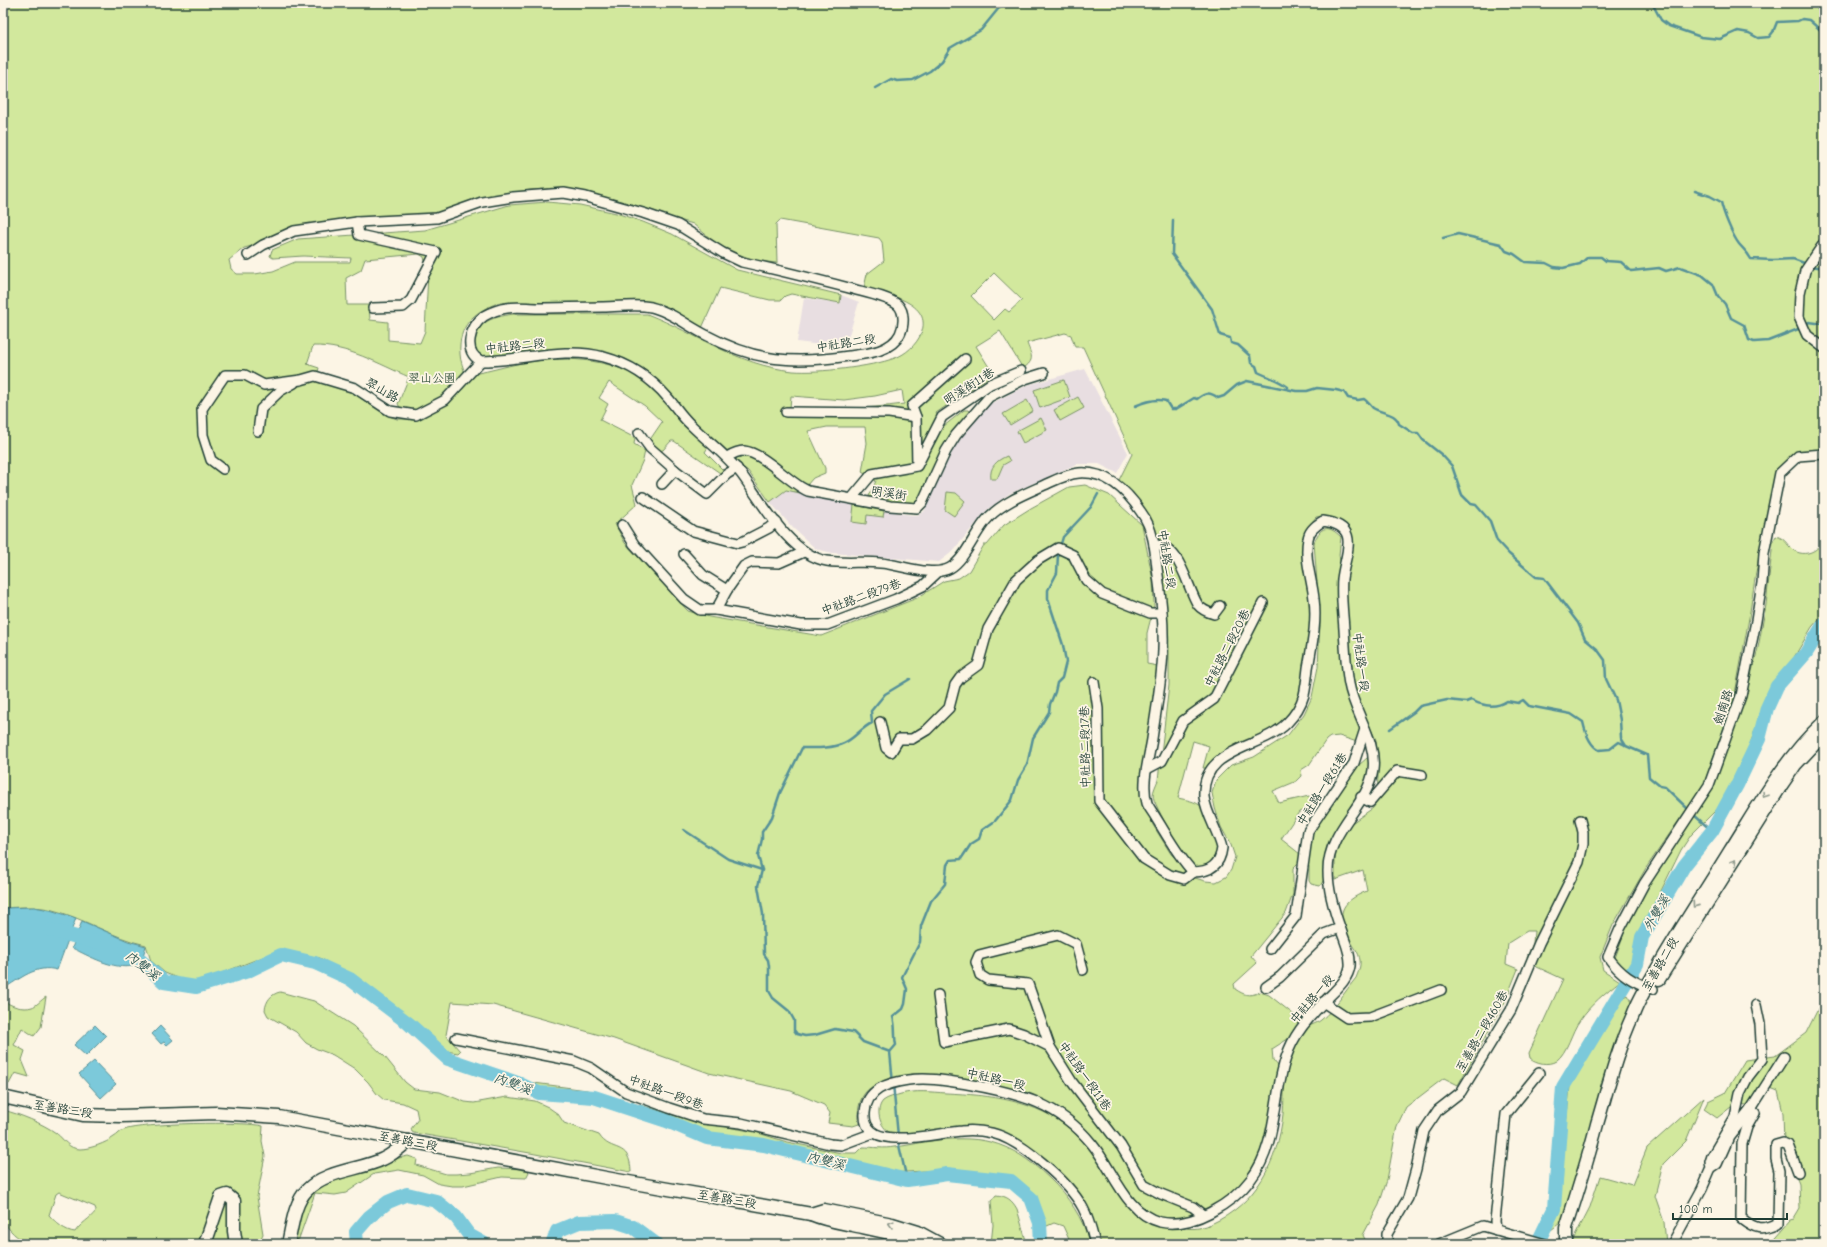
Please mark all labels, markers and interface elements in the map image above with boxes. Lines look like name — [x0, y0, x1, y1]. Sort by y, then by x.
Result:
street label: 中社路二段 — [815, 331, 877, 355]
street label: 中社路二段 — [484, 336, 546, 356]
street label: 明溪街11巷 — [941, 365, 997, 407]
park label: 翠山公園 — [408, 371, 456, 385]
street label: 翠山路 — [363, 375, 401, 405]
street label: 明溪街 — [870, 483, 908, 503]
street label: 中社路二段 — [1155, 528, 1179, 590]
street label: 中社路二段79巷 — [819, 576, 903, 618]
street label: 中社路二段20巷 — [1201, 607, 1253, 689]
street label: 中社路一段 — [1350, 631, 1372, 693]
street label: 劍南路 — [1711, 688, 1735, 726]
street label: 中社路二段17巷 — [1077, 706, 1093, 788]
street label: 中社路一段61巷 — [1294, 750, 1350, 828]
one-way arrow — [1762, 791, 1769, 798]
one-way arrow — [1730, 859, 1737, 866]
water label: 外雙溪 — [1640, 892, 1673, 934]
one-way arrow — [1693, 901, 1700, 908]
street label: 至善路二段 — [1639, 935, 1681, 993]
water label: 內雙溪 — [123, 947, 163, 984]
street label: 中社路一段 — [1287, 972, 1337, 1026]
street label: 至善路二段460巷 — [1453, 988, 1511, 1074]
street label: 中社路一段11巷 — [1056, 1039, 1114, 1113]
street label: 中社路一段 — [965, 1065, 1027, 1093]
water label: 內雙溪 — [492, 1070, 535, 1098]
street label: 中社路一段9巷 — [627, 1072, 705, 1112]
street label: 至善路三段 — [32, 1097, 94, 1121]
street label: 至善路三段 — [377, 1128, 439, 1154]
water label: 內雙溪 — [805, 1148, 848, 1173]
street label: 至善路三段 — [696, 1187, 758, 1211]
scale bar — [1673, 1195, 1787, 1221]
text: 100 m — [1679, 1202, 1712, 1216]
one-way arrow — [888, 1220, 895, 1229]

